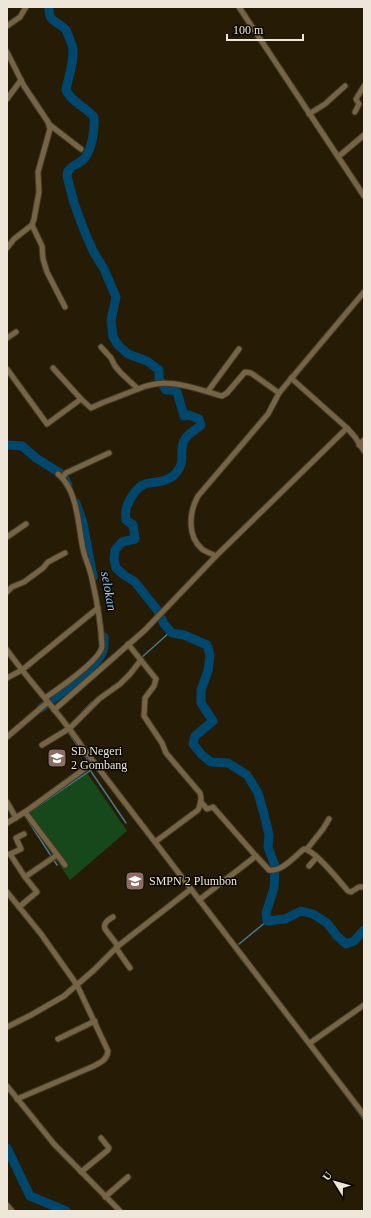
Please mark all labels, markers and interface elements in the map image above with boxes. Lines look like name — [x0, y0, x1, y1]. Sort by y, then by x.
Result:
scale bar — [227, 16, 303, 42]
text: 100 m — [233, 23, 264, 37]
water label: selokan — [98, 570, 120, 612]
place label: SD Negeri 2 Gombang — [71, 744, 127, 772]
school or university icon: SD Negeri 2 Gombang — [46, 747, 68, 769]
school or university icon: SMPN 2 Plumbon — [124, 870, 146, 892]
place label: SMPN 2 Plumbon — [149, 874, 237, 888]
north arrow — [315, 1162, 355, 1202]
text: U — [320, 1169, 334, 1183]

